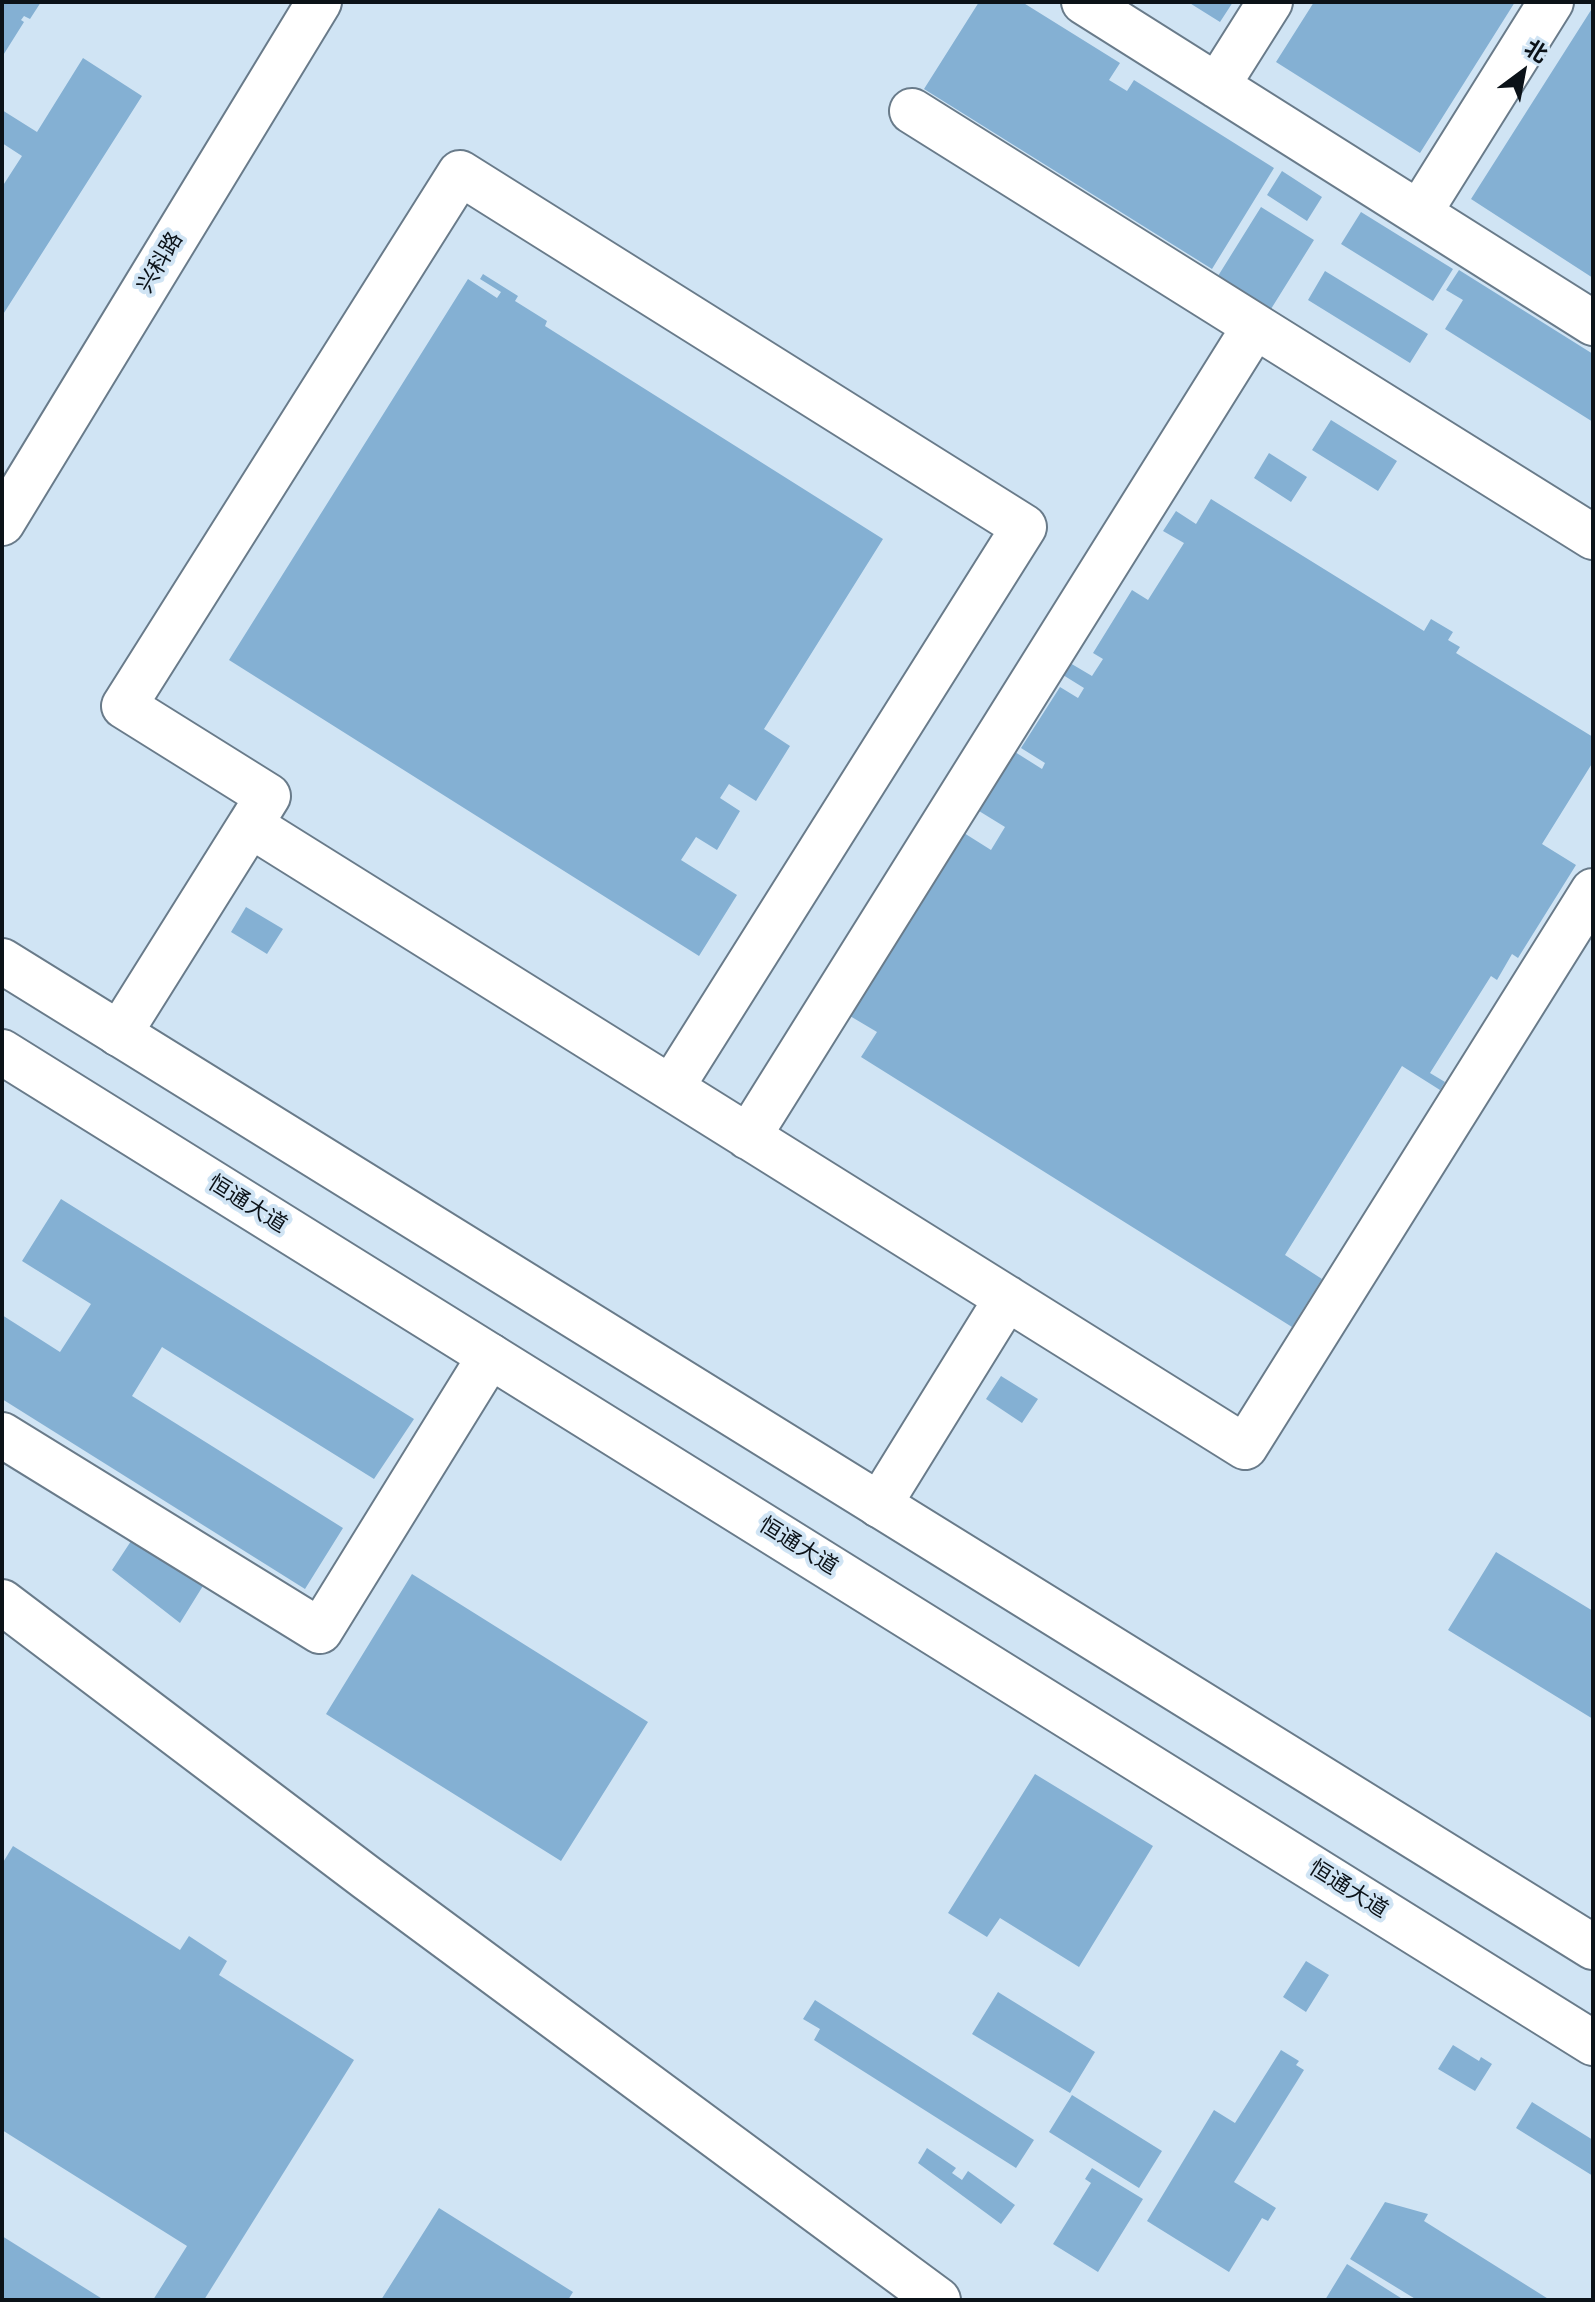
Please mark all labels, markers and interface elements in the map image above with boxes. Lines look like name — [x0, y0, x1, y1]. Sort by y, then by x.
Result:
north arrow — [1483, 32, 1563, 112]
text: 北 — [1519, 35, 1552, 69]
street label: 兴科路 — [133, 228, 189, 298]
street label: 恒通大道 — [203, 1170, 291, 1240]
street label: 恒通大道 — [754, 1512, 842, 1582]
street label: 恒通大道 — [1304, 1855, 1392, 1925]

